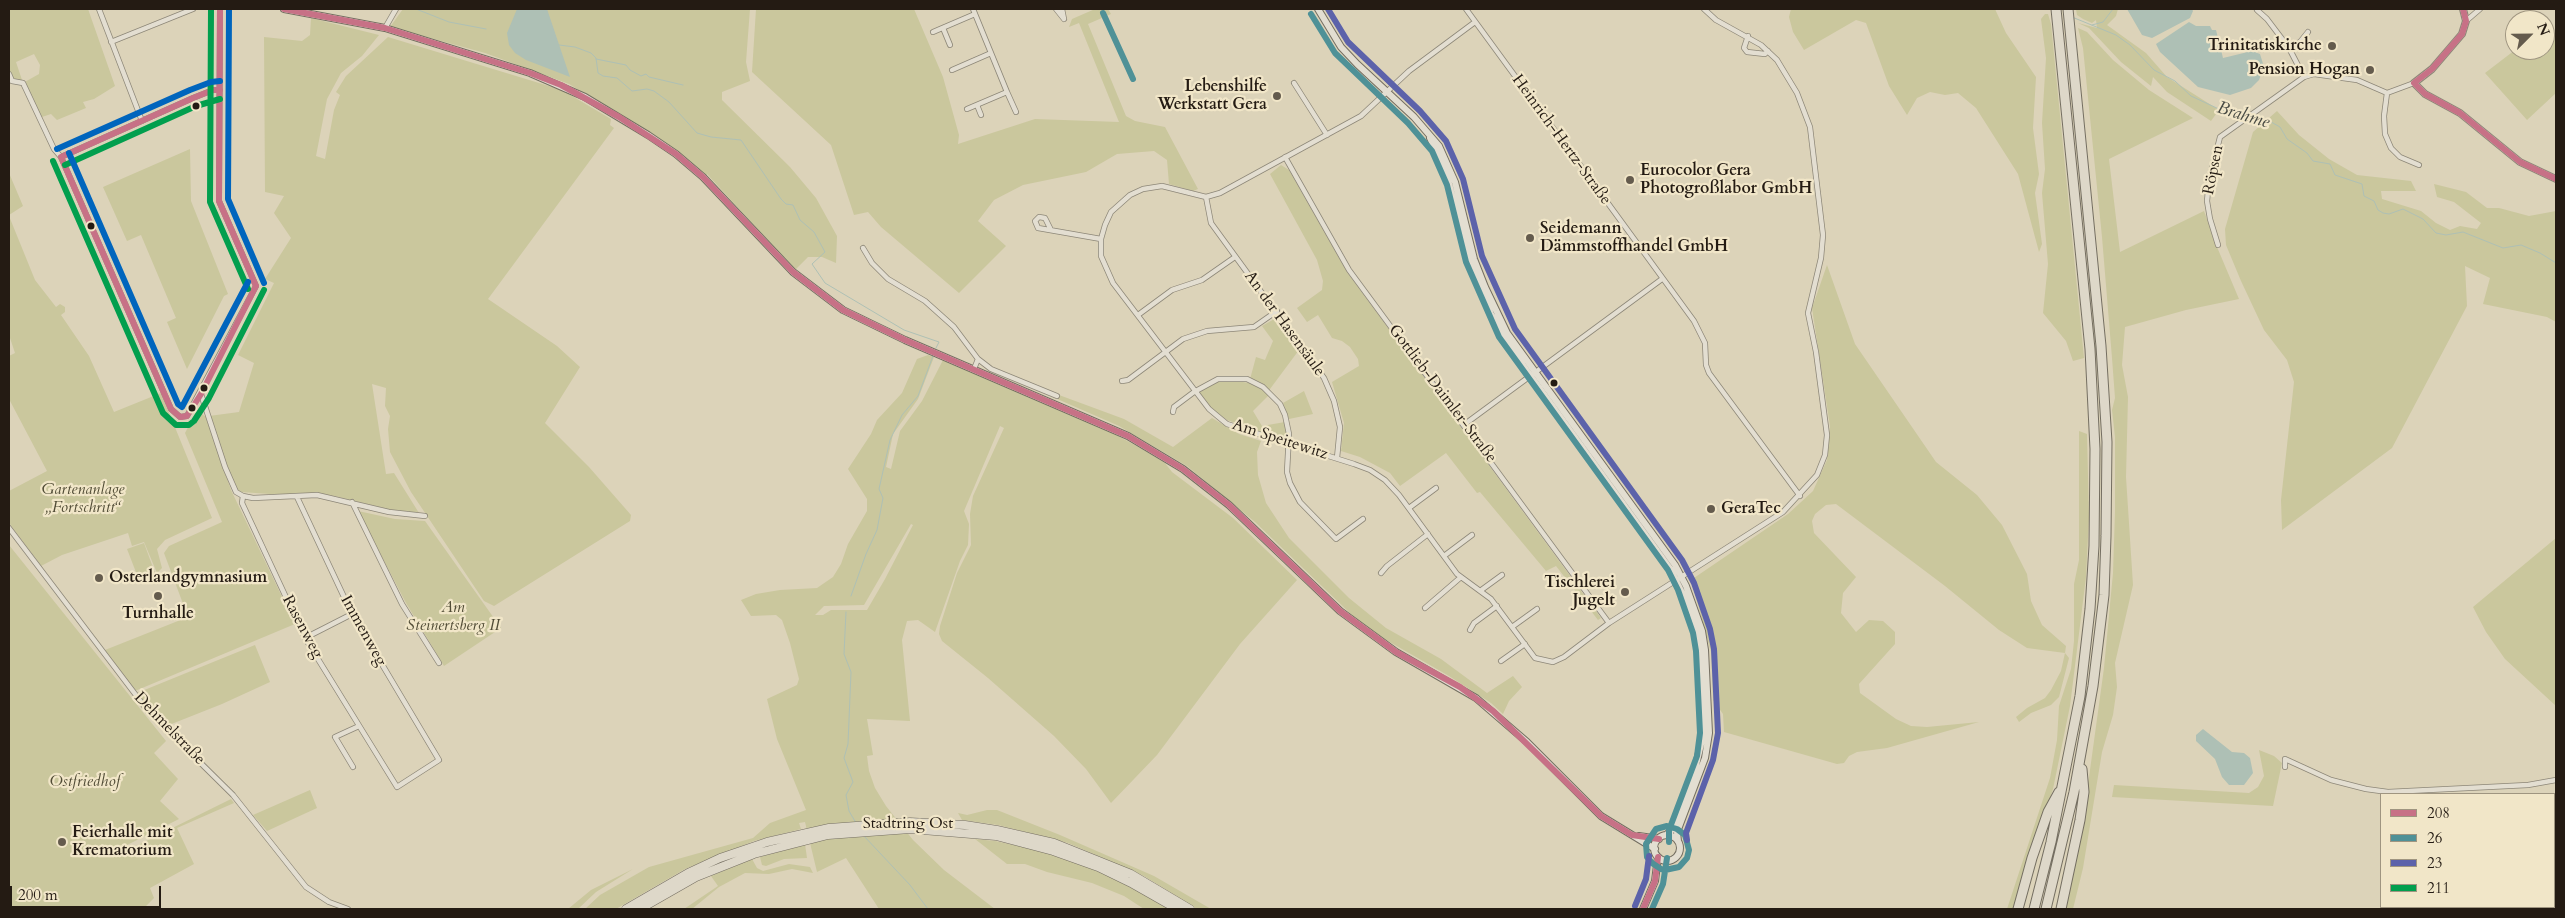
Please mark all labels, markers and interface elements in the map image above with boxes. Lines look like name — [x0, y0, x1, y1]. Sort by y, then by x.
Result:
north arrow — [2505, 10, 2555, 60]
text: N — [2532, 20, 2554, 39]
place label: Trinitatiskirche — [2208, 36, 2322, 56]
marker: Trinitatiskirche — [2326, 40, 2338, 52]
place label: Pension Hogan — [2248, 60, 2360, 80]
marker: Pension Hogan — [2364, 64, 2376, 76]
street label: Heinrich-Hertz-Straße — [1507, 71, 1615, 209]
place label: Lebenshilfe Werkstatt Gera — [1158, 77, 1267, 115]
marker: Lebenshilfe Werkstatt Gera — [1271, 90, 1283, 102]
water label: Brahme — [2214, 98, 2272, 134]
unlabelled marker — [191, 101, 201, 111]
street label: Röpsen — [2200, 144, 2228, 196]
place label: Eurocolor Gera Photogroßlabor GmbH — [1640, 161, 1812, 199]
marker: Eurocolor Gera Photogroßlabor GmbH — [1624, 174, 1636, 186]
place label: Seidemann Dämmstoffhandel GmbH — [1540, 219, 1728, 257]
unlabelled marker — [86, 221, 96, 231]
marker: Seidemann Dämmstoffhandel GmbH — [1524, 232, 1536, 244]
street label: An der Hasensäule — [1239, 268, 1329, 380]
street label: Gottlieb-Daimler-Straße — [1384, 321, 1500, 467]
unlabelled marker — [1549, 378, 1559, 388]
unlabelled marker — [199, 383, 209, 393]
unlabelled marker — [187, 403, 197, 413]
street label: Am Speitewitz — [1230, 416, 1330, 464]
park label: Gartenanlage „Fortschritt“ — [42, 480, 124, 518]
place label: GeraTec — [1721, 499, 1781, 519]
marker: GeraTec — [1705, 503, 1717, 515]
place label: Osterlandgymnasium — [109, 568, 267, 588]
marker: Osterlandgymnasium — [93, 572, 105, 584]
place label: Tischlerei Jugelt — [1544, 573, 1615, 611]
marker: Tischlerei Jugelt — [1619, 586, 1631, 598]
marker: Turnhalle — [152, 590, 164, 602]
street label: Rasenweg — [277, 592, 327, 662]
street label: Immenweg — [336, 592, 390, 670]
park label: Am Steinertsberg II — [406, 598, 500, 636]
place label: Turnhalle — [122, 604, 194, 624]
street label: Dehmelstraße — [129, 689, 209, 769]
park label: Ostfriedhof — [50, 772, 120, 792]
legend — [2380, 793, 2555, 908]
text: 208 — [2427, 803, 2450, 823]
street label: Stadtring Ost — [863, 814, 953, 834]
place label: Feierhalle mit Krematorium — [72, 823, 173, 861]
text: 26 — [2427, 828, 2442, 848]
marker: Feierhalle mit Krematorium — [56, 836, 68, 848]
text: 23 — [2427, 853, 2442, 873]
scale bar — [12, 876, 164, 908]
text: 211 — [2427, 878, 2450, 898]
text: 200 m — [18, 885, 58, 905]

